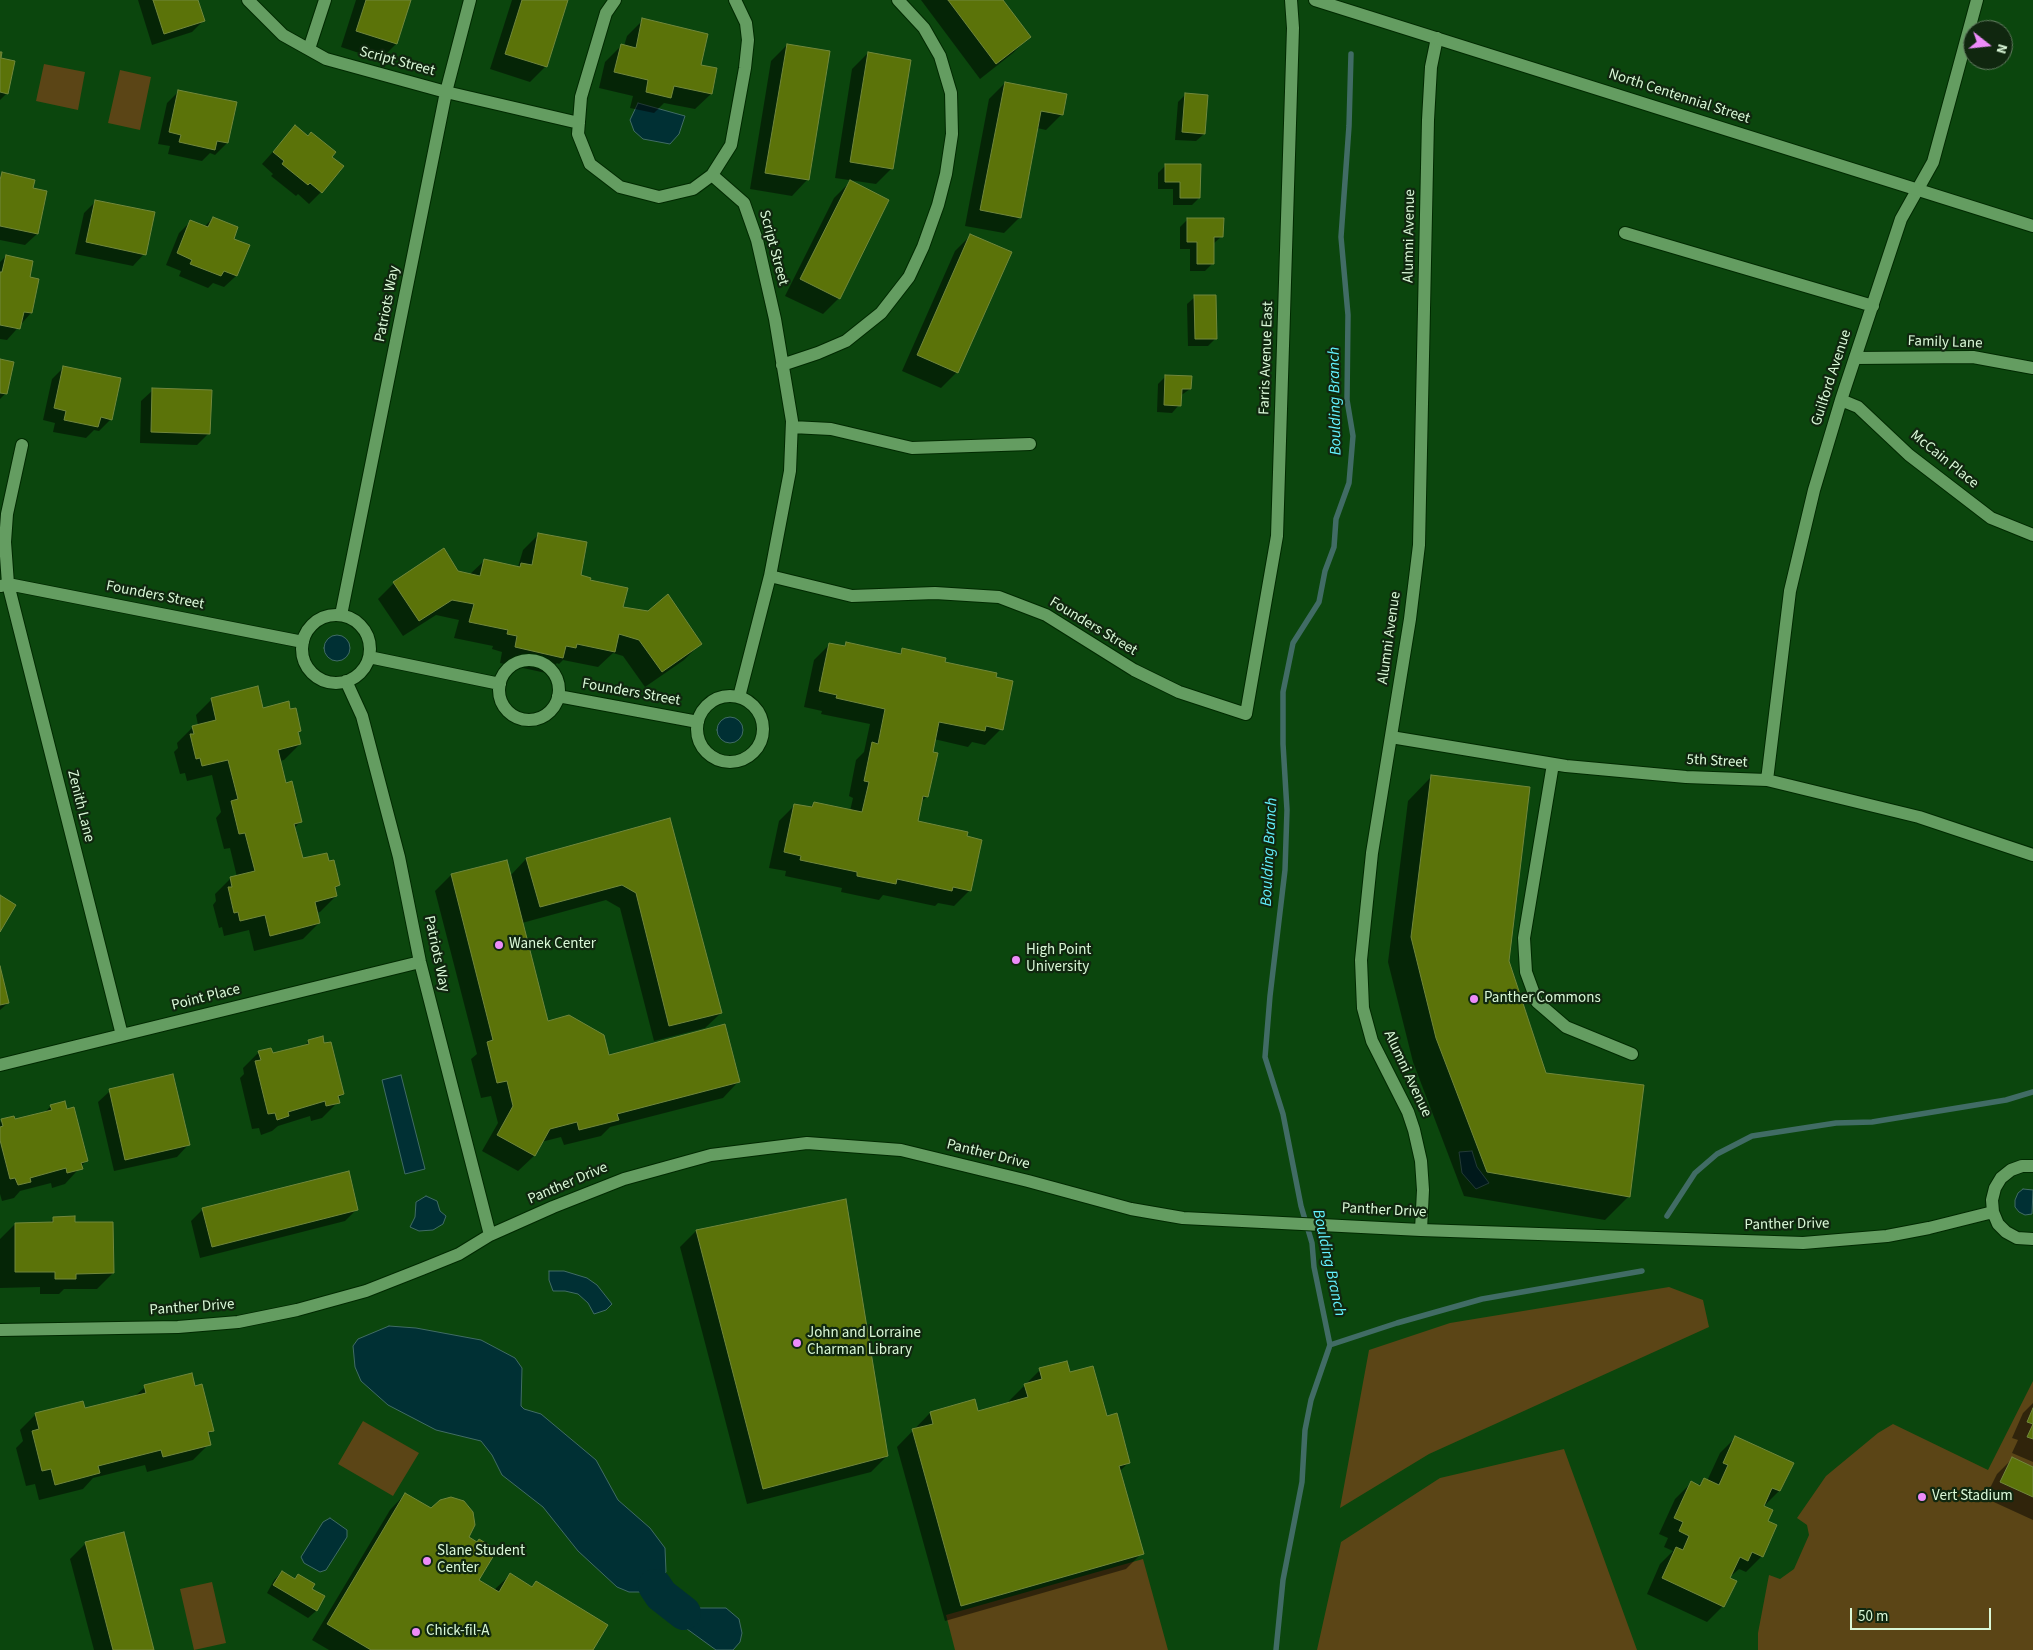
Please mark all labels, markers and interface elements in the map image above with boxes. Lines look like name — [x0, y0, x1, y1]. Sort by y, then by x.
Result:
north arrow — [1963, 20, 2013, 70]
text: N — [1991, 42, 2012, 56]
street label: Script Street — [357, 43, 437, 81]
street label: North Centennial Street — [1606, 66, 1752, 128]
street label: Alumni Avenue — [1400, 189, 1420, 283]
street label: Script Street — [754, 208, 792, 288]
street label: Patriots Way — [372, 264, 404, 344]
street label: Farris Avenue East — [1256, 301, 1278, 415]
street label: Guilford Avenue — [1808, 328, 1856, 428]
street label: Family Lane — [1907, 333, 1983, 353]
water label: Boulding Branch — [1325, 346, 1347, 456]
street label: McCain Place — [1906, 427, 1982, 493]
street label: Founders Street — [104, 578, 206, 614]
street label: Alumni Avenue — [1375, 590, 1405, 686]
street label: Founders Street — [1046, 594, 1140, 660]
street label: Founders Street — [580, 675, 682, 711]
street label: 5th Street — [1686, 751, 1748, 773]
street label: Zenith Lane — [62, 768, 98, 844]
water label: Boulding Branch — [1258, 797, 1282, 907]
street label: Patriots Way — [419, 914, 453, 994]
place label: Wanek Center — [509, 936, 596, 954]
marker: Wanek Center — [493, 939, 505, 951]
place label: High Point University — [1026, 942, 1091, 977]
marker: High Point University — [1010, 954, 1022, 966]
street label: Point Place — [170, 981, 242, 1015]
place label: Panther Commons — [1484, 990, 1601, 1008]
marker: Panther Commons — [1468, 993, 1480, 1005]
street label: Alumni Avenue — [1379, 1028, 1435, 1120]
street label: Panther Drive — [945, 1136, 1031, 1174]
street label: Panther Drive — [525, 1159, 611, 1209]
street label: Panther Drive — [1341, 1200, 1427, 1222]
water label: Boulding Branch — [1307, 1208, 1349, 1318]
street label: Panther Drive — [1744, 1215, 1830, 1235]
street label: Panther Drive — [149, 1296, 235, 1320]
place label: John and Lorraine Charman Library — [807, 1325, 921, 1360]
marker: John and Lorraine Charman Library — [791, 1337, 803, 1349]
place label: Vert Stadium — [1932, 1488, 2013, 1506]
marker: Vert Stadium — [1916, 1491, 1928, 1503]
place label: Slane Student Center — [437, 1543, 525, 1578]
marker: Slane Student Center — [421, 1555, 433, 1567]
scale bar — [1853, 1598, 1994, 1630]
text: 50 m — [1858, 1606, 1888, 1627]
place label: Chick-fil-A — [426, 1623, 489, 1641]
marker: Chick-fil-A — [410, 1626, 422, 1638]

